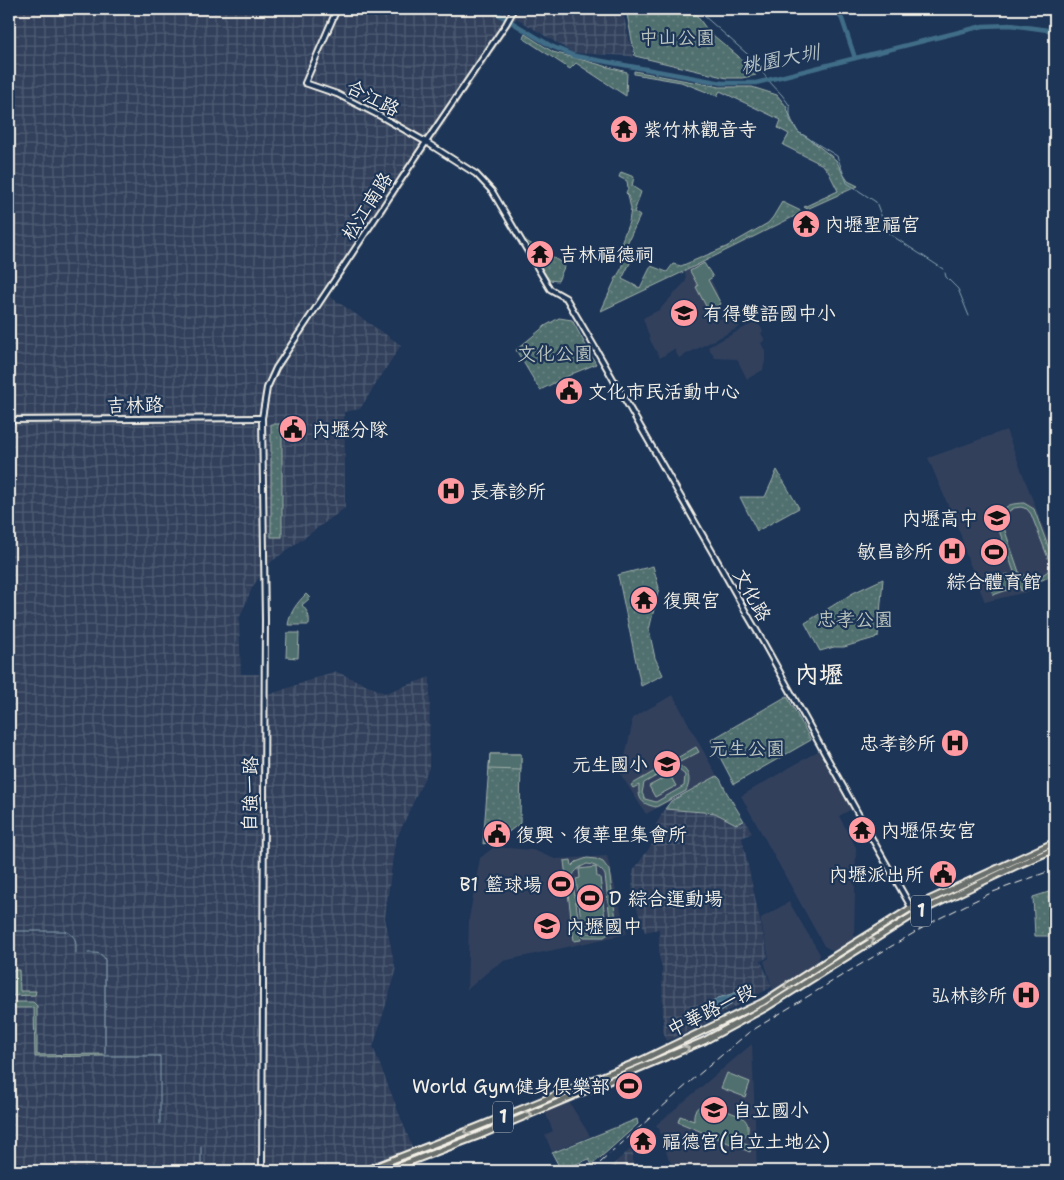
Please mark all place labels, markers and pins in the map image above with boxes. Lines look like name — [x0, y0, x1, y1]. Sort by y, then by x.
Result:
temple icon: 紫竹林觀音寺 — [609, 114, 639, 144]
place label: 紫竹林觀音寺 — [643, 117, 757, 142]
temple icon: 內壢聖福宮 — [791, 209, 821, 239]
place label: 內壢聖福宮 — [825, 212, 920, 237]
temple icon: 吉林福德祠 — [525, 239, 555, 269]
place label: 吉林福德祠 — [559, 242, 654, 267]
school or university icon: 有得雙語國中小 — [669, 298, 699, 328]
place label: 有得雙語國中小 — [703, 301, 836, 326]
public building icon: 文化市民活動中心 — [554, 376, 584, 406]
place label: 文化市民活動中心 — [588, 379, 740, 404]
public building icon: 內壢分隊 — [278, 414, 308, 444]
place label: 內壢分隊 — [312, 417, 388, 442]
hospital icon: 長春診所 — [436, 476, 466, 506]
place label: 長春診所 — [470, 479, 546, 504]
school or university icon: 內壢高中 — [982, 503, 1012, 533]
place label: 內壢高中 — [902, 506, 978, 531]
hospital icon: 敏昌診所 — [937, 536, 967, 566]
sports icon: 綜合體育館 — [979, 537, 1009, 567]
place label: 敏昌診所 — [857, 539, 933, 564]
place label: 綜合體育館 — [946, 569, 1042, 594]
temple icon: 復興宮 — [629, 585, 659, 615]
place label: 復興宮 — [663, 588, 720, 613]
hospital icon: 忠孝診所 — [940, 728, 970, 758]
place label: 忠孝診所 — [860, 731, 936, 756]
school or university icon: 元生國小 — [652, 749, 682, 779]
place label: 元生國小 — [572, 752, 648, 777]
temple icon: 內壢保安宮 — [847, 815, 877, 845]
place label: 內壢保安宮 — [881, 818, 976, 843]
public building icon: 復興、復華里集會所 — [482, 819, 512, 849]
place label: 復興、復華里集會所 — [516, 822, 687, 847]
public building icon: 內壢派出所 — [928, 859, 958, 889]
place label: 內壢派出所 — [829, 862, 924, 887]
sports icon: B1 籃球場 — [546, 869, 576, 899]
place label: B1 籃球場 — [460, 872, 542, 897]
sports icon: D 綜合運動場 — [575, 883, 605, 913]
place label: D 綜合運動場 — [609, 886, 723, 911]
school or university icon: 內壢國中 — [532, 911, 562, 941]
place label: 內壢國中 — [566, 914, 642, 939]
hospital icon: 弘林診所 — [1011, 980, 1041, 1010]
place label: 弘林診所 — [931, 983, 1007, 1008]
sports icon: World Gym健身俱樂部 — [614, 1071, 644, 1101]
place label: World Gym健身俱樂部 — [412, 1074, 610, 1099]
school or university icon: 自立國小 — [699, 1095, 729, 1125]
place label: 自立國小 — [733, 1098, 809, 1123]
temple icon: 福德宮(自立土地公) — [628, 1126, 658, 1156]
place label: 福德宮(自立土地公) — [662, 1129, 830, 1154]

